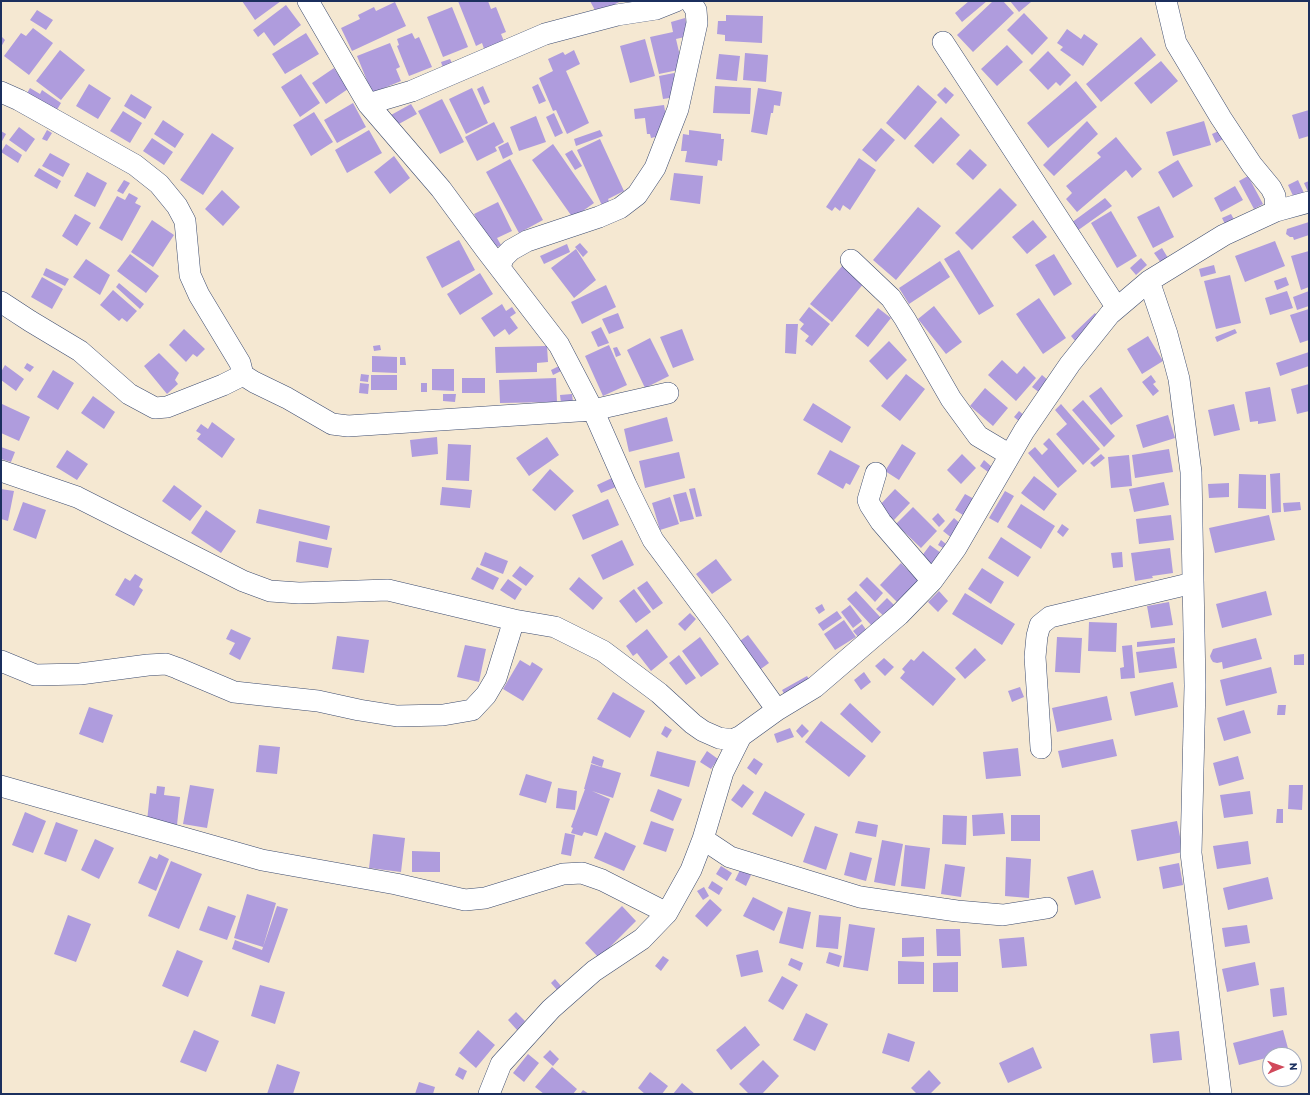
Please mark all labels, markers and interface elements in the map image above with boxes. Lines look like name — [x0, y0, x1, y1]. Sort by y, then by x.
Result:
north arrow — [1262, 1047, 1302, 1087]
text: N — [1287, 1063, 1300, 1071]

